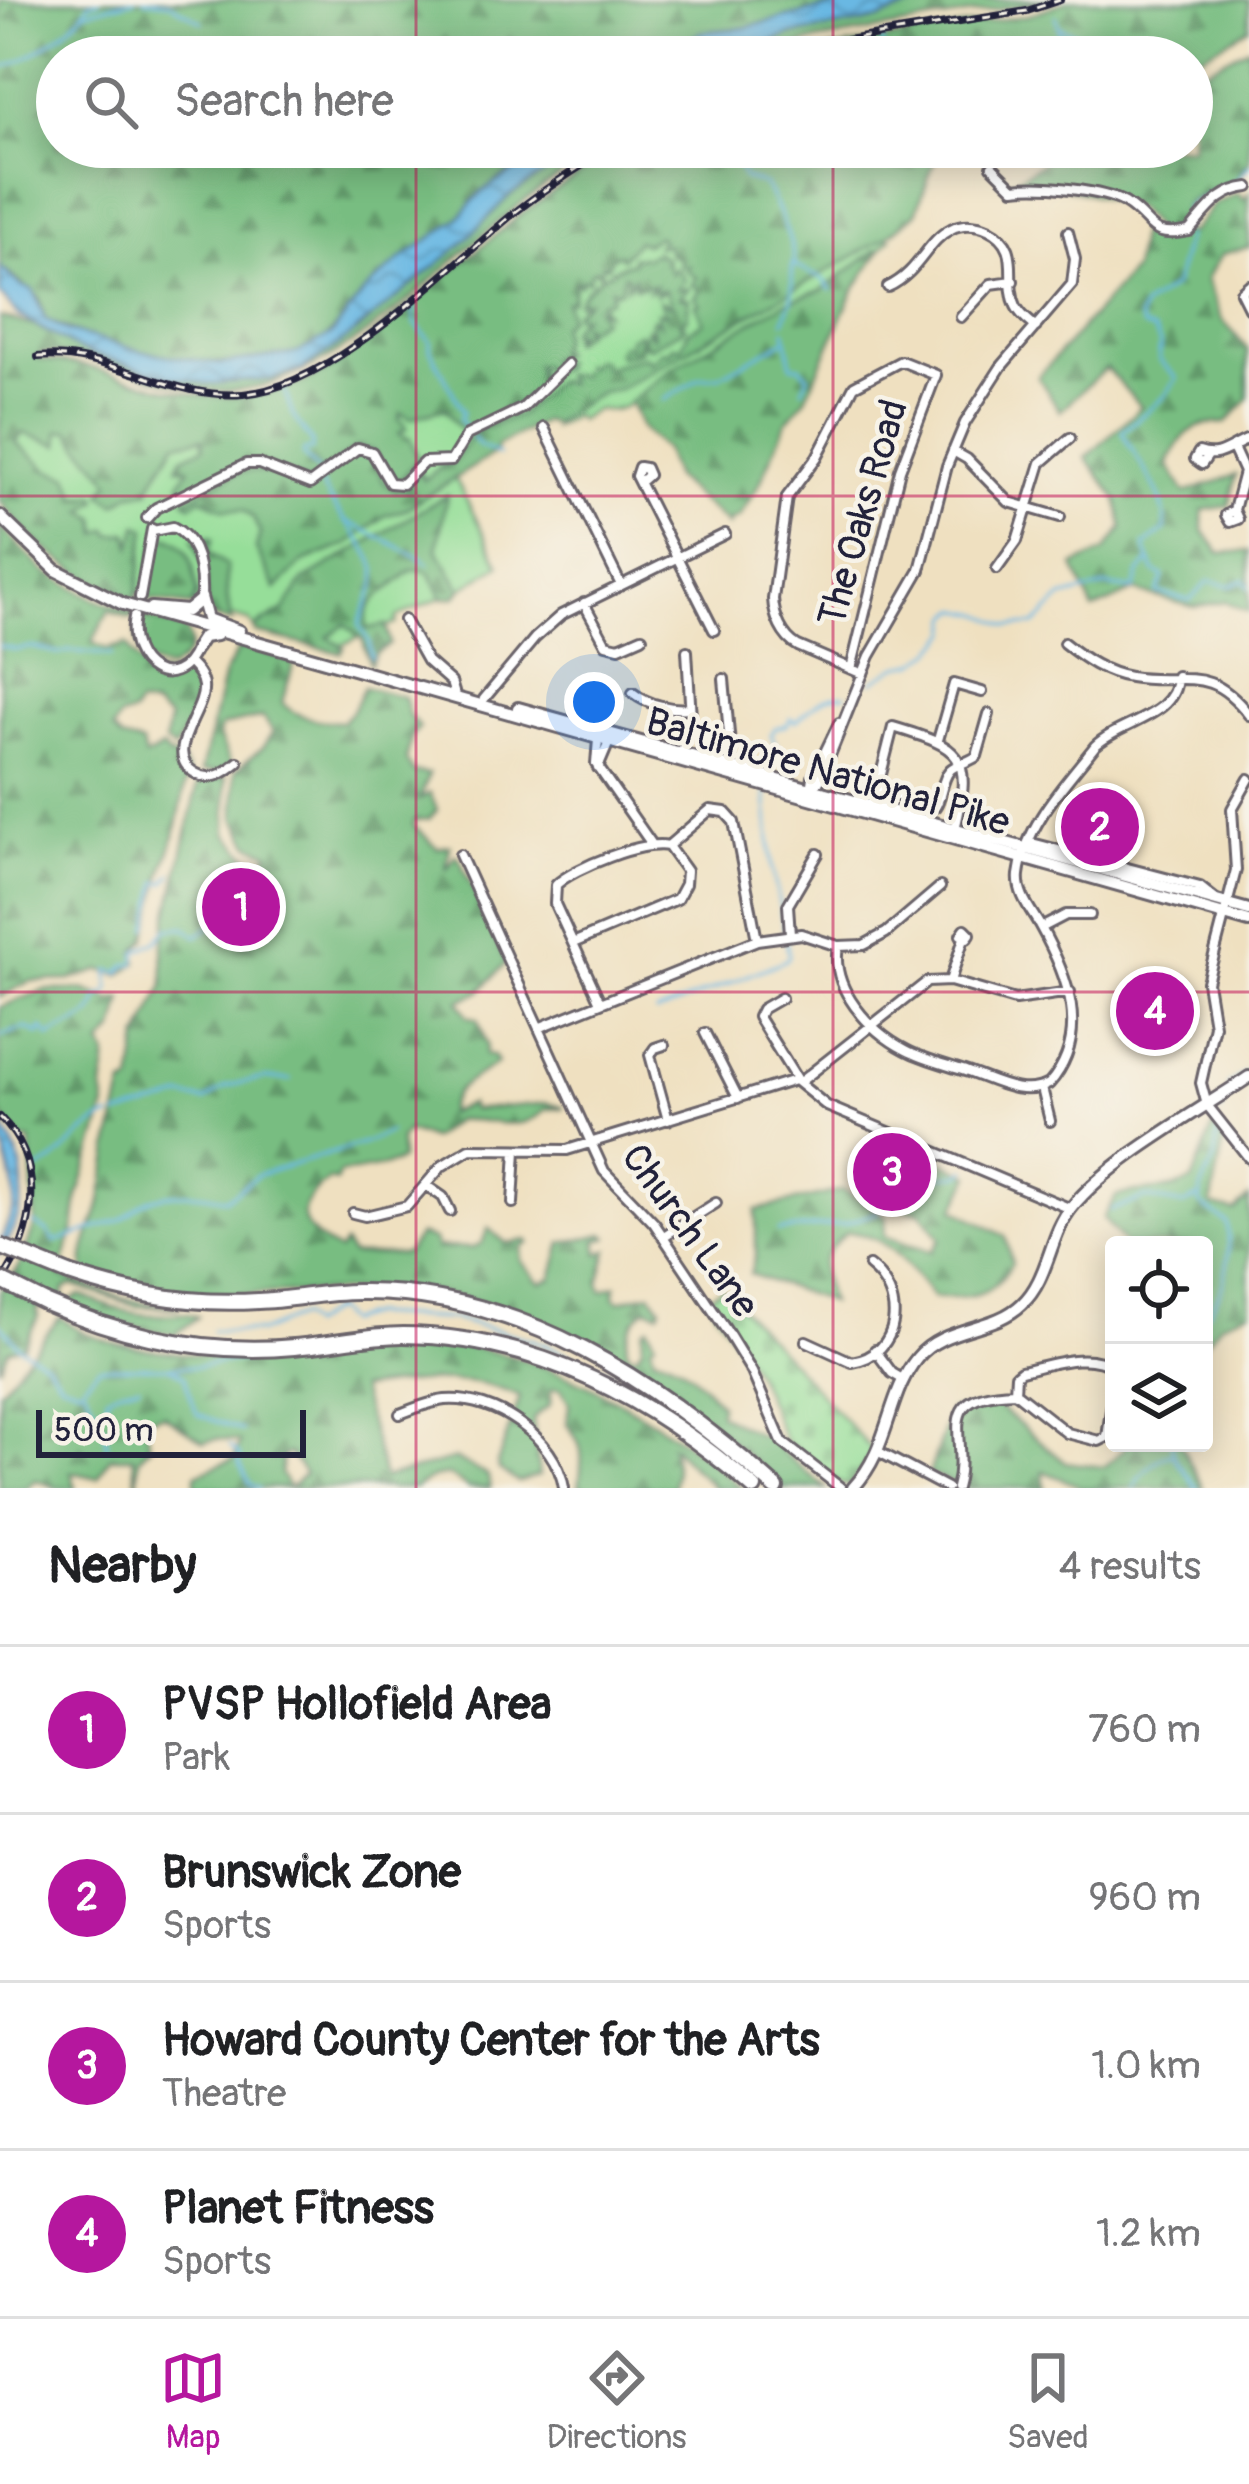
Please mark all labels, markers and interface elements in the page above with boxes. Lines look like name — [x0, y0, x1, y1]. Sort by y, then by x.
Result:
search box — [36, 36, 1213, 168]
icon: search — [78, 69, 144, 135]
text: Search here — [174, 74, 394, 130]
street label: The Oaks Road — [807, 394, 919, 632]
your location — [564, 672, 624, 732]
street label: Baltimore National Pike — [640, 697, 1016, 847]
pin: 2 — [1061, 782, 1139, 872]
pin: 1 — [202, 862, 280, 952]
pin: 4 — [1116, 966, 1194, 1056]
pin: 3 — [853, 1127, 931, 1217]
street label: Church Lane — [611, 1135, 769, 1327]
map controls — [1105, 1236, 1213, 1452]
button: locate — [1105, 1236, 1213, 1344]
button: layers — [1105, 1344, 1213, 1452]
scale bar — [36, 1404, 306, 1457]
text: 500 m — [54, 1410, 153, 1451]
text: Nearby — [48, 1534, 196, 1598]
text: 4 results — [1059, 1542, 1201, 1591]
text: PVSP Hollofield Area — [162, 1677, 551, 1733]
text: 1 — [79, 1705, 95, 1754]
text: 760 m — [1088, 1705, 1201, 1754]
text: Park — [162, 1733, 230, 1782]
text: Brunswick Zone — [162, 1845, 461, 1901]
text: 2 — [76, 1873, 98, 1922]
text: 960 m — [1088, 1873, 1201, 1922]
text: Sports — [162, 1901, 271, 1950]
text: Howard County Center for the Arts — [162, 2013, 820, 2069]
text: 3 — [76, 2041, 98, 2090]
text: 1.0 km — [1091, 2041, 1201, 2090]
text: Theatre — [162, 2069, 286, 2118]
text: Planet Fitness — [162, 2181, 434, 2237]
text: 4 — [76, 2209, 98, 2258]
text: 1.2 km — [1096, 2209, 1201, 2258]
text: Sports — [162, 2237, 271, 2286]
tab: Map — [160, 2345, 226, 2458]
tab: Directions — [547, 2345, 687, 2458]
tab: Saved — [1007, 2345, 1089, 2458]

